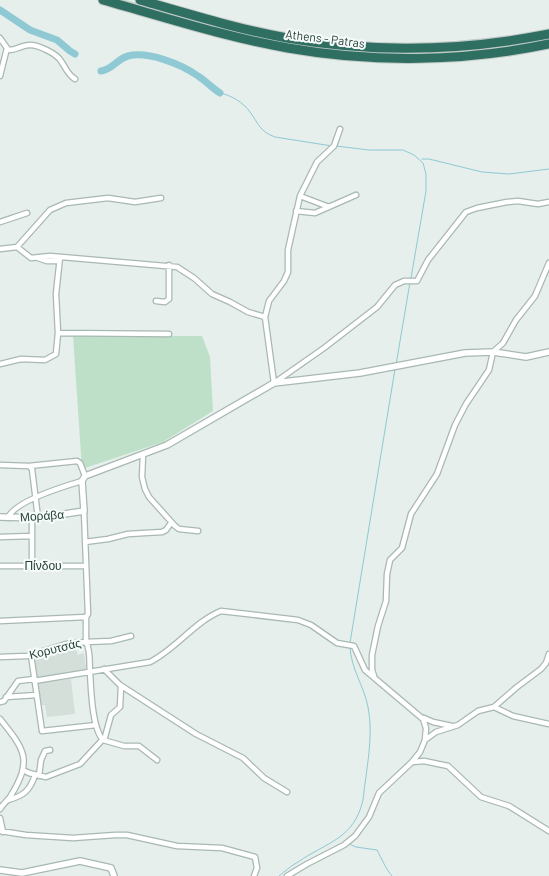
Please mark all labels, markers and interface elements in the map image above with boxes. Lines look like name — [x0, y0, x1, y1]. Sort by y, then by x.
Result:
street label: Athens - Patras — [285, 26, 366, 50]
street label: Μοράβα — [19, 506, 65, 525]
street label: Πίνδου — [24, 558, 62, 572]
street label: Κορυτσάς — [28, 635, 82, 662]

